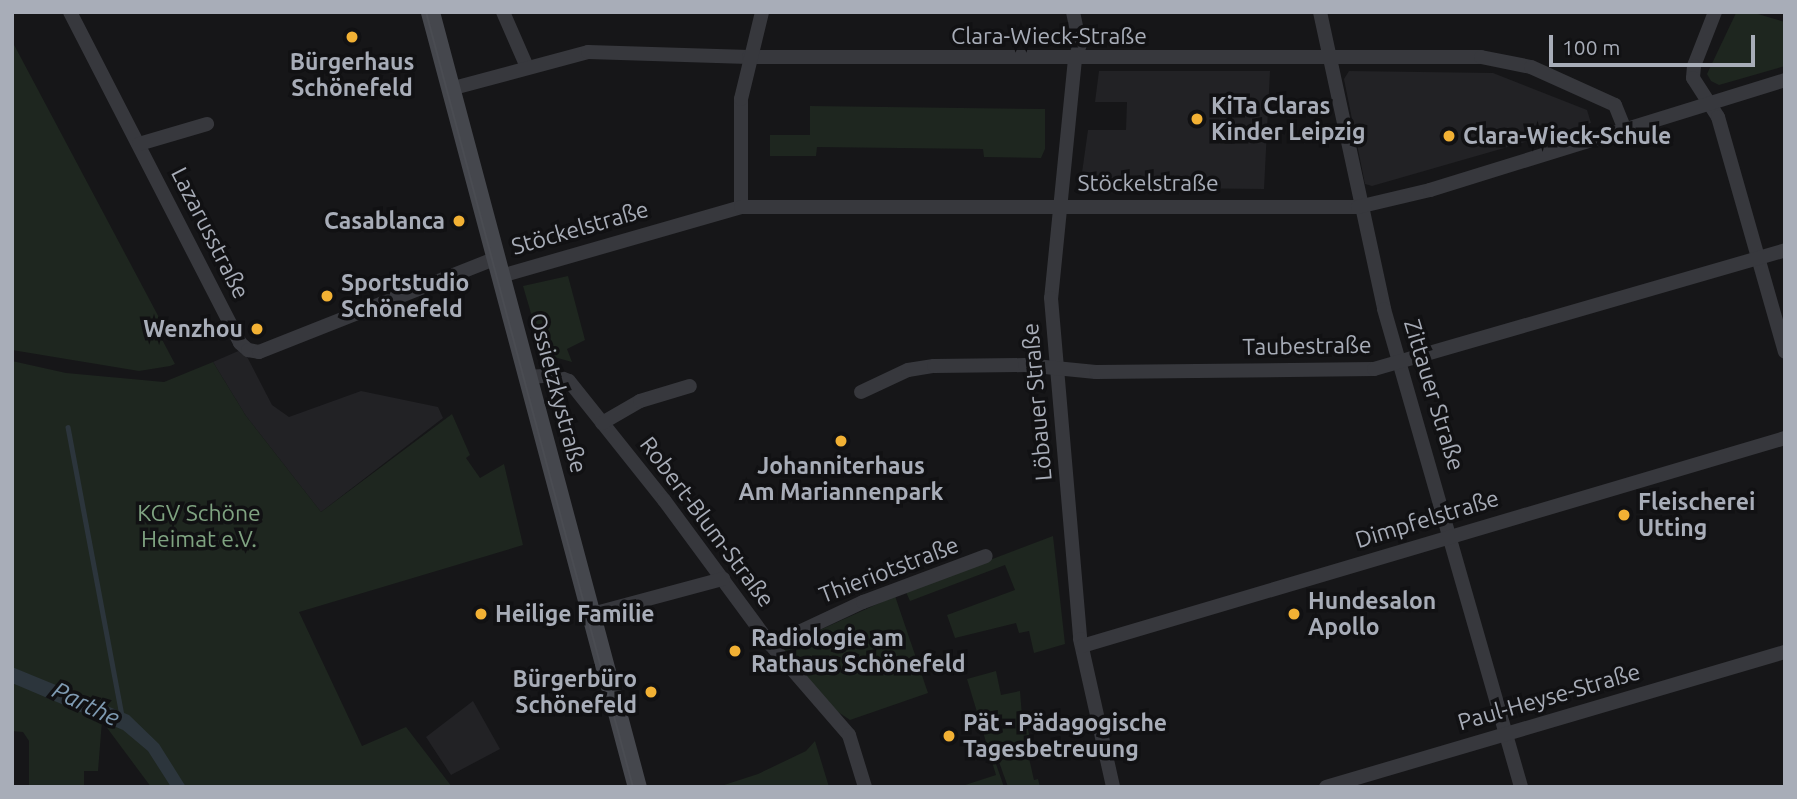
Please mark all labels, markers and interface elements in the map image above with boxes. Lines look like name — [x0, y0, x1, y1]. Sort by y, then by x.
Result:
scale bar — [1552, 21, 1758, 65]
street label: Clara-Wieck-Straße — [951, 22, 1147, 50]
marker: Bürgerhaus Schönefeld — [344, 29, 360, 45]
text: 100 m — [1562, 35, 1620, 59]
place label: Bürgerhaus Schönefeld — [290, 48, 414, 102]
place label: KiTa Claras Kinder Leipzig — [1211, 92, 1365, 146]
marker: KiTa Claras Kinder Leipzig — [1189, 111, 1205, 127]
place label: Clara-Wieck-Schule — [1463, 122, 1671, 150]
marker: Clara-Wieck-Schule — [1441, 128, 1457, 144]
street label: Lazarusstraße — [165, 163, 255, 303]
street label: Stöckelstraße — [1077, 169, 1219, 197]
street label: Stöckelstraße — [508, 195, 652, 261]
place label: Casablanca — [324, 207, 445, 235]
marker: Casablanca — [451, 213, 467, 229]
place label: Sportstudio Schönefeld — [341, 269, 469, 323]
marker: Sportstudio Schönefeld — [319, 288, 335, 304]
street label: Ossietzkystraße — [523, 310, 593, 476]
place label: Wenzhou — [143, 315, 243, 343]
street label: Zittauer Straße — [1398, 316, 1470, 474]
marker: Wenzhou — [249, 321, 265, 337]
street label: Löbauer Straße — [1016, 322, 1058, 482]
street label: Taubestraße — [1242, 331, 1372, 361]
street label: Robert-Blum-Straße — [634, 431, 780, 613]
marker: Johanniterhaus Am Mariannenpark — [833, 433, 849, 449]
place label: Johanniterhaus Am Mariannenpark — [739, 452, 943, 506]
street label: Dimpfelstraße — [1352, 484, 1502, 554]
place label: Fleischerei Utting — [1638, 488, 1755, 542]
park label: KGV Schöne Heimat e.V. — [137, 499, 261, 553]
marker: Fleischerei Utting — [1616, 507, 1632, 523]
street label: Thieriotstraße — [815, 531, 963, 609]
place label: Hundesalon Apollo — [1308, 587, 1436, 641]
place label: Heilige Familie — [495, 600, 655, 628]
marker: Heilige Familie — [473, 606, 489, 622]
marker: Hundesalon Apollo — [1286, 606, 1302, 622]
place label: Radiologie am Rathaus Schönefeld — [751, 624, 965, 678]
marker: Radiologie am Rathaus Schönefeld — [725, 641, 745, 661]
street label: Paul-Heyse-Straße — [1455, 658, 1643, 736]
place label: Bürgerbüro Schönefeld — [512, 665, 637, 719]
water label: Parthe — [48, 676, 124, 732]
marker: Bürgerbüro Schönefeld — [643, 684, 659, 700]
place label: Pät - Pädagogische Tagesbetreuung — [963, 709, 1167, 763]
marker: Pät - Pädagogische Tagesbetreuung — [941, 728, 957, 744]

